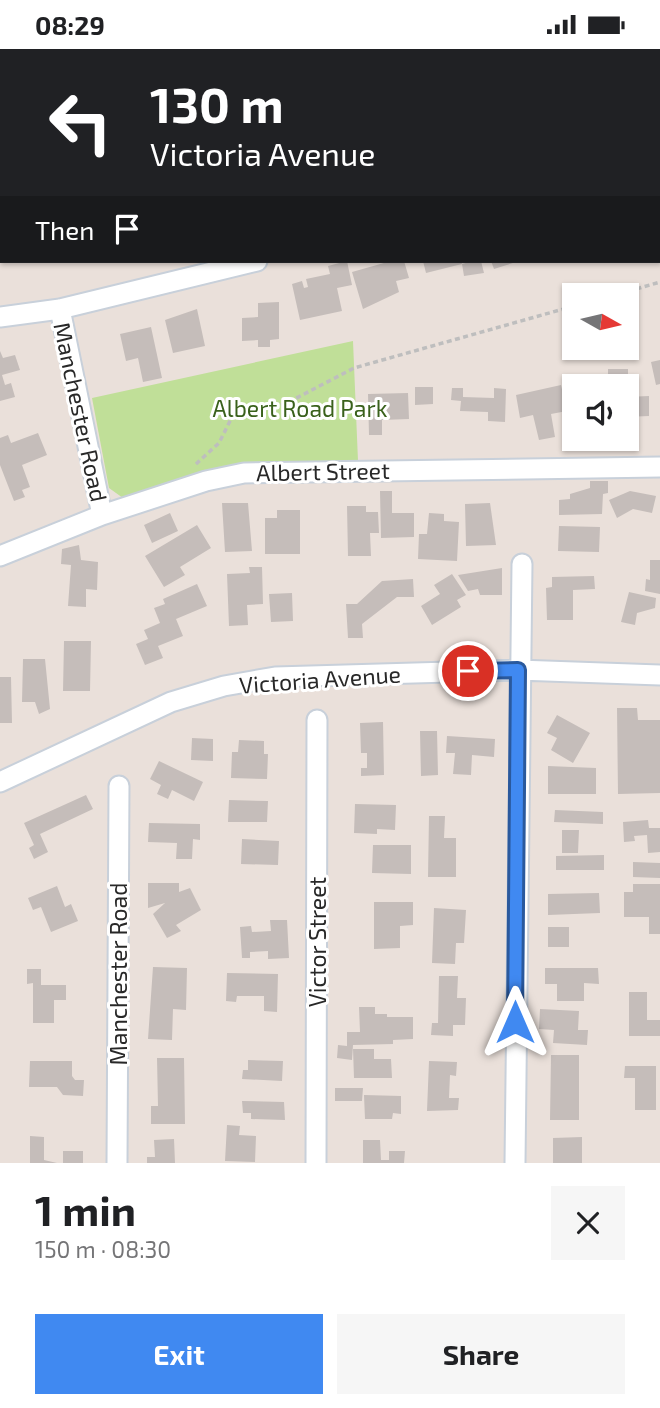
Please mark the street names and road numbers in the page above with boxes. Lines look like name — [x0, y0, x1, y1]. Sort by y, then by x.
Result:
street label: Manchester Road — [48, 320, 114, 504]
street label: Albert Street — [256, 456, 390, 486]
street label: Victoria Avenue — [238, 659, 402, 699]
street label: Victor Street — [303, 876, 331, 1007]
street label: Manchester Road — [104, 883, 132, 1065]

